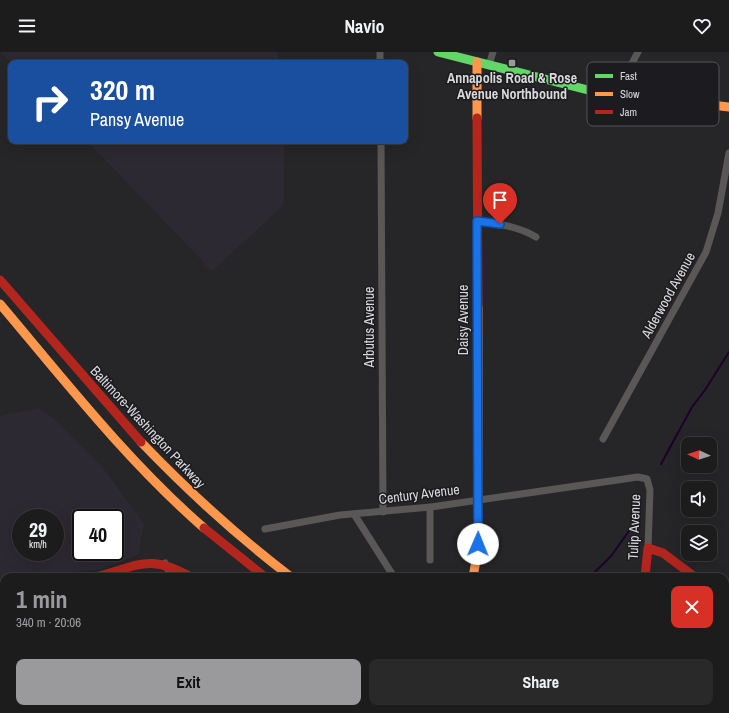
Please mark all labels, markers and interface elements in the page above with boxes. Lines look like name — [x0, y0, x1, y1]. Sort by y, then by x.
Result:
text: Navio — [344, 14, 385, 39]
icon: menu — [16, 15, 38, 37]
icon: heart — [691, 15, 713, 37]
marker: Annapolis Road & Rose Avenue Northbound — [507, 58, 517, 68]
legend — [587, 62, 719, 126]
place label: Annapolis Road & Rose Avenue Northbound — [447, 69, 577, 103]
text: Fast — [620, 69, 638, 83]
text: 320 m — [90, 71, 155, 109]
icon: right — [24, 76, 76, 128]
text: Slow — [620, 87, 640, 101]
text: Jam — [620, 105, 637, 119]
text: Pansy Avenue — [90, 107, 184, 132]
pin — [483, 183, 517, 224]
icon: arrive — [489, 189, 511, 211]
street label: Alderwood Avenue — [636, 249, 699, 342]
street label: Daisy Avenue — [454, 285, 472, 355]
street label: Arbutus Avenue — [360, 287, 378, 368]
street label: Baltimore-Washington Parkway — [87, 362, 210, 492]
north arrow — [681, 437, 717, 473]
map controls — [681, 437, 717, 561]
street label: Century Avenue — [377, 480, 461, 508]
button: sound — [681, 481, 717, 517]
street label: Tulip Avenue — [624, 494, 644, 560]
speed limit sign: 40 — [72, 509, 124, 561]
text: 29 — [29, 516, 47, 543]
position arrow — [457, 523, 499, 565]
button: layers — [681, 525, 717, 561]
text: km/h — [29, 538, 47, 551]
text: 1 min — [16, 583, 67, 615]
button: close — [671, 586, 713, 628]
text: 340 m · 20:06 — [16, 614, 81, 631]
button: Exit — [16, 659, 361, 705]
button: Share — [369, 659, 713, 705]

